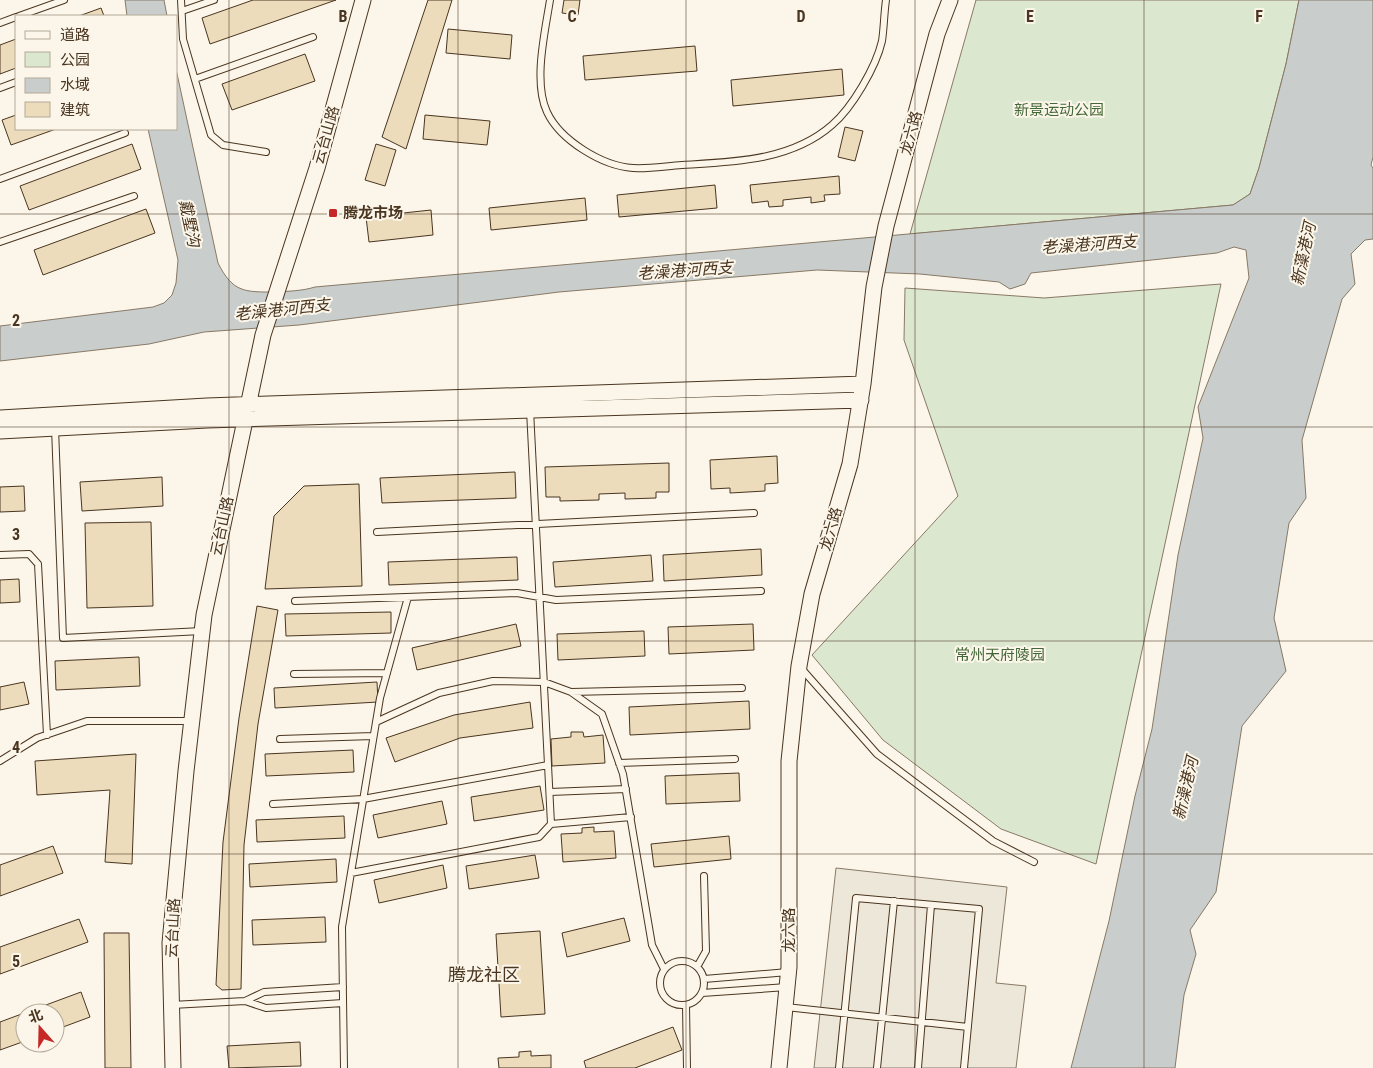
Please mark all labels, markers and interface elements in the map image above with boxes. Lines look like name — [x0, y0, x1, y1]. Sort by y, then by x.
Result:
text: B — [339, 7, 348, 26]
text: C — [567, 7, 577, 26]
text: D — [796, 7, 806, 26]
text: E — [1026, 7, 1034, 26]
text: F — [1255, 7, 1263, 26]
legend — [15, 15, 178, 130]
text: 道路 — [60, 26, 90, 44]
text: 公园 — [60, 51, 90, 69]
text: 水域 — [60, 76, 90, 94]
text: 建筑 — [60, 101, 90, 119]
park label: 新景运动公园 — [1014, 101, 1104, 119]
street label: 云台山路 — [309, 104, 343, 166]
street label: 龙六路 — [896, 109, 926, 157]
water label: 戴墅沟 — [175, 198, 204, 251]
place label: 腾龙市场 — [343, 204, 403, 222]
marker: 腾龙市场 — [327, 207, 339, 219]
water label: 新藻港河 — [1288, 218, 1320, 287]
water label: 老澡港河西支 — [1040, 232, 1140, 257]
water label: 老澡港河西支 — [636, 258, 736, 283]
water label: 老澡港河西支 — [233, 295, 333, 324]
text: 2 — [12, 311, 20, 330]
street label: 云台山路 — [207, 495, 237, 557]
street label: 龙六路 — [816, 505, 846, 553]
text: 3 — [12, 525, 20, 544]
park label: 常州天府陵园 — [955, 646, 1045, 664]
text: 4 — [12, 738, 20, 757]
water label: 新澡港河 — [1169, 752, 1203, 821]
street label: 云台山路 — [162, 898, 184, 958]
street label: 龙六路 — [780, 907, 798, 953]
text: 5 — [12, 952, 20, 971]
district label: 腾龙社区 — [448, 964, 520, 985]
north arrow — [15, 1003, 65, 1053]
text: 北 — [26, 1006, 45, 1026]

